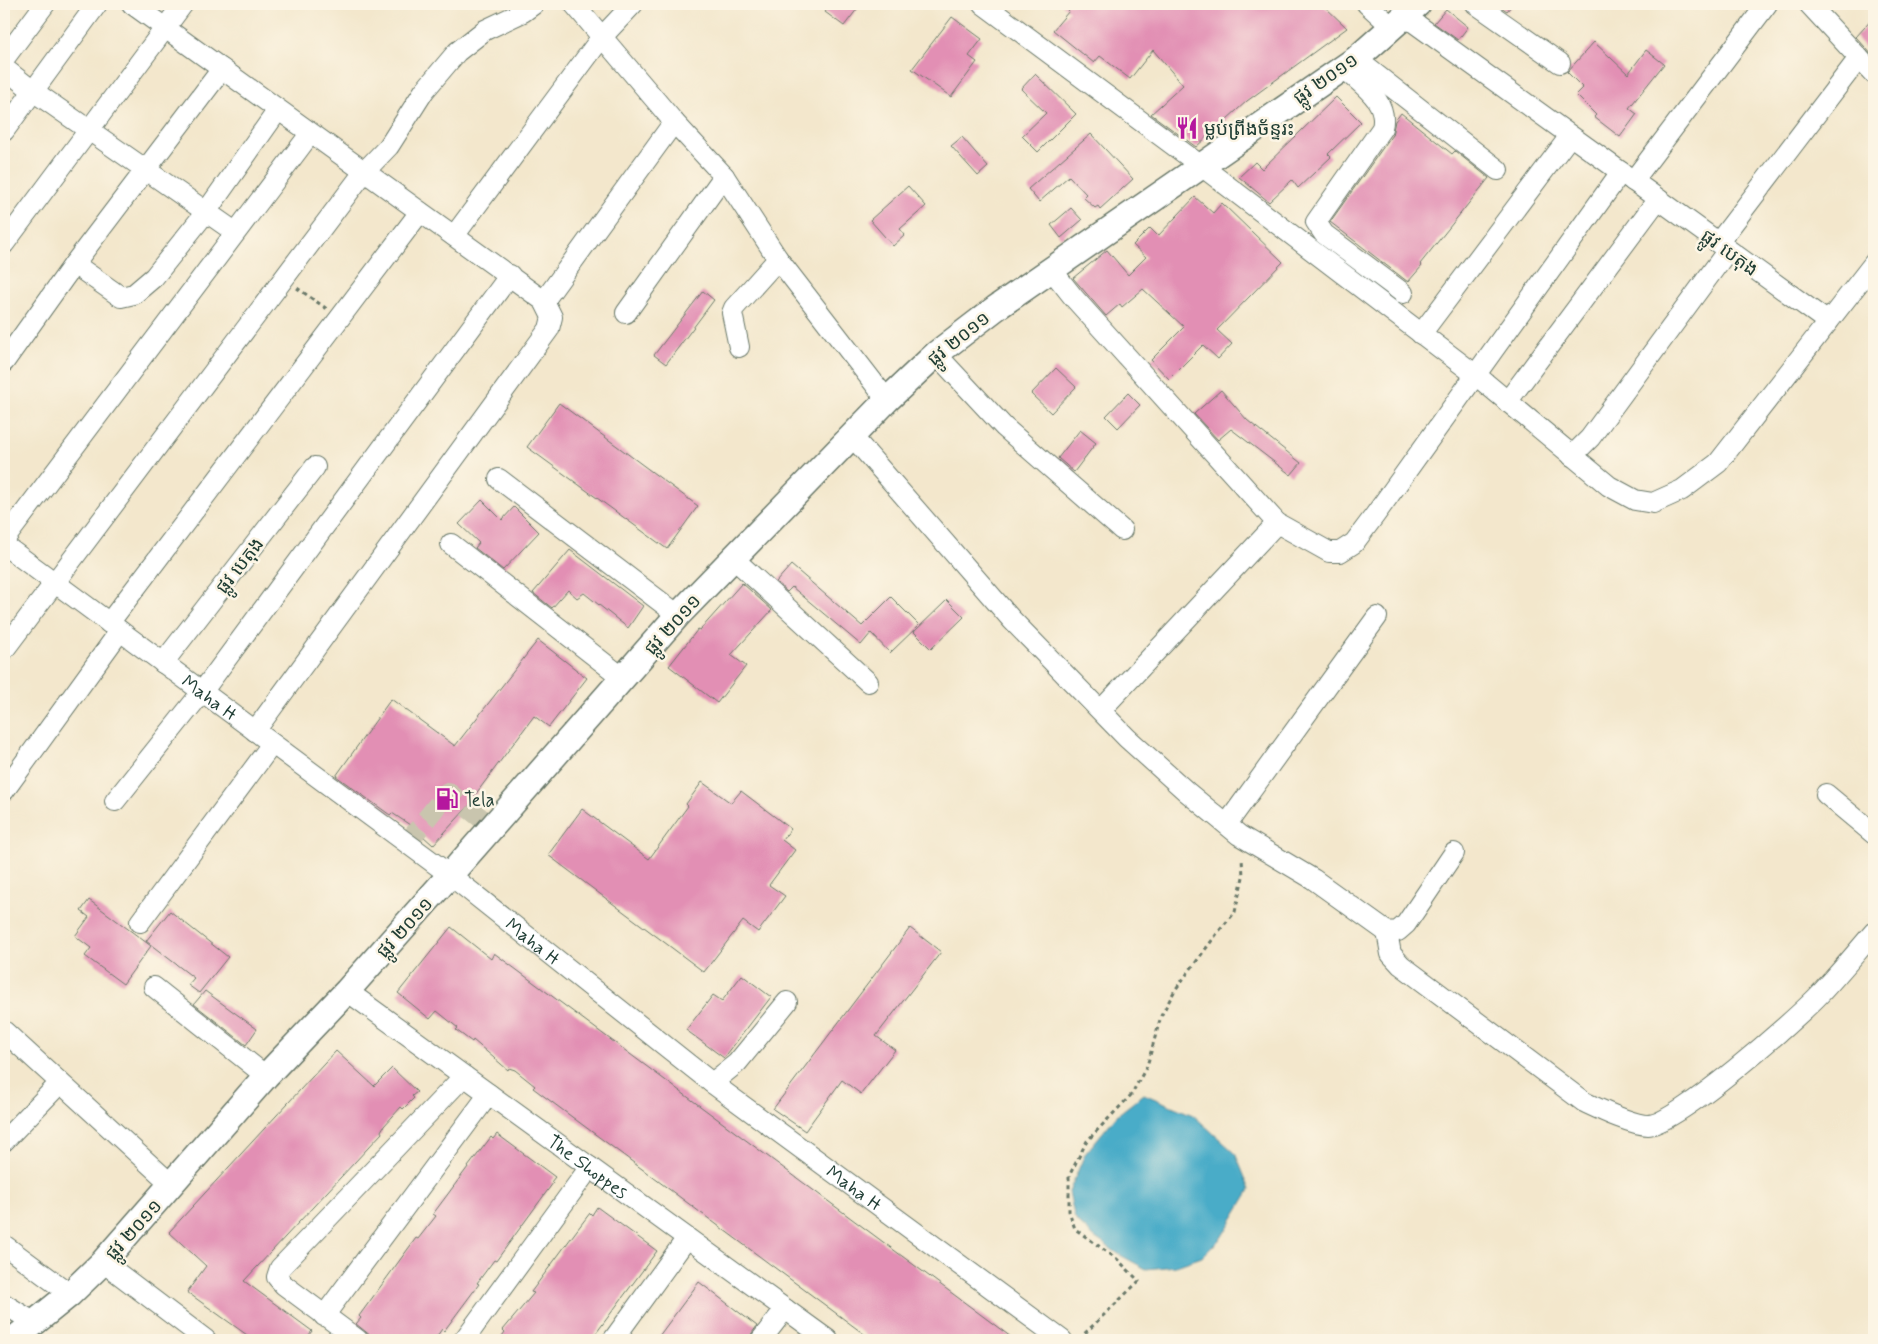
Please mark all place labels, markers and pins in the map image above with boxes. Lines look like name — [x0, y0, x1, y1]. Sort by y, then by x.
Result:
restaurant icon: ម្លប់ព្រីងច័ន្ទរះ — [1174, 115, 1200, 141]
place label: ម្លប់ព្រីងច័ន្ទរះ — [1204, 117, 1294, 142]
fuel station icon: Tela — [434, 786, 460, 812]
place label: Tela — [464, 788, 495, 813]

